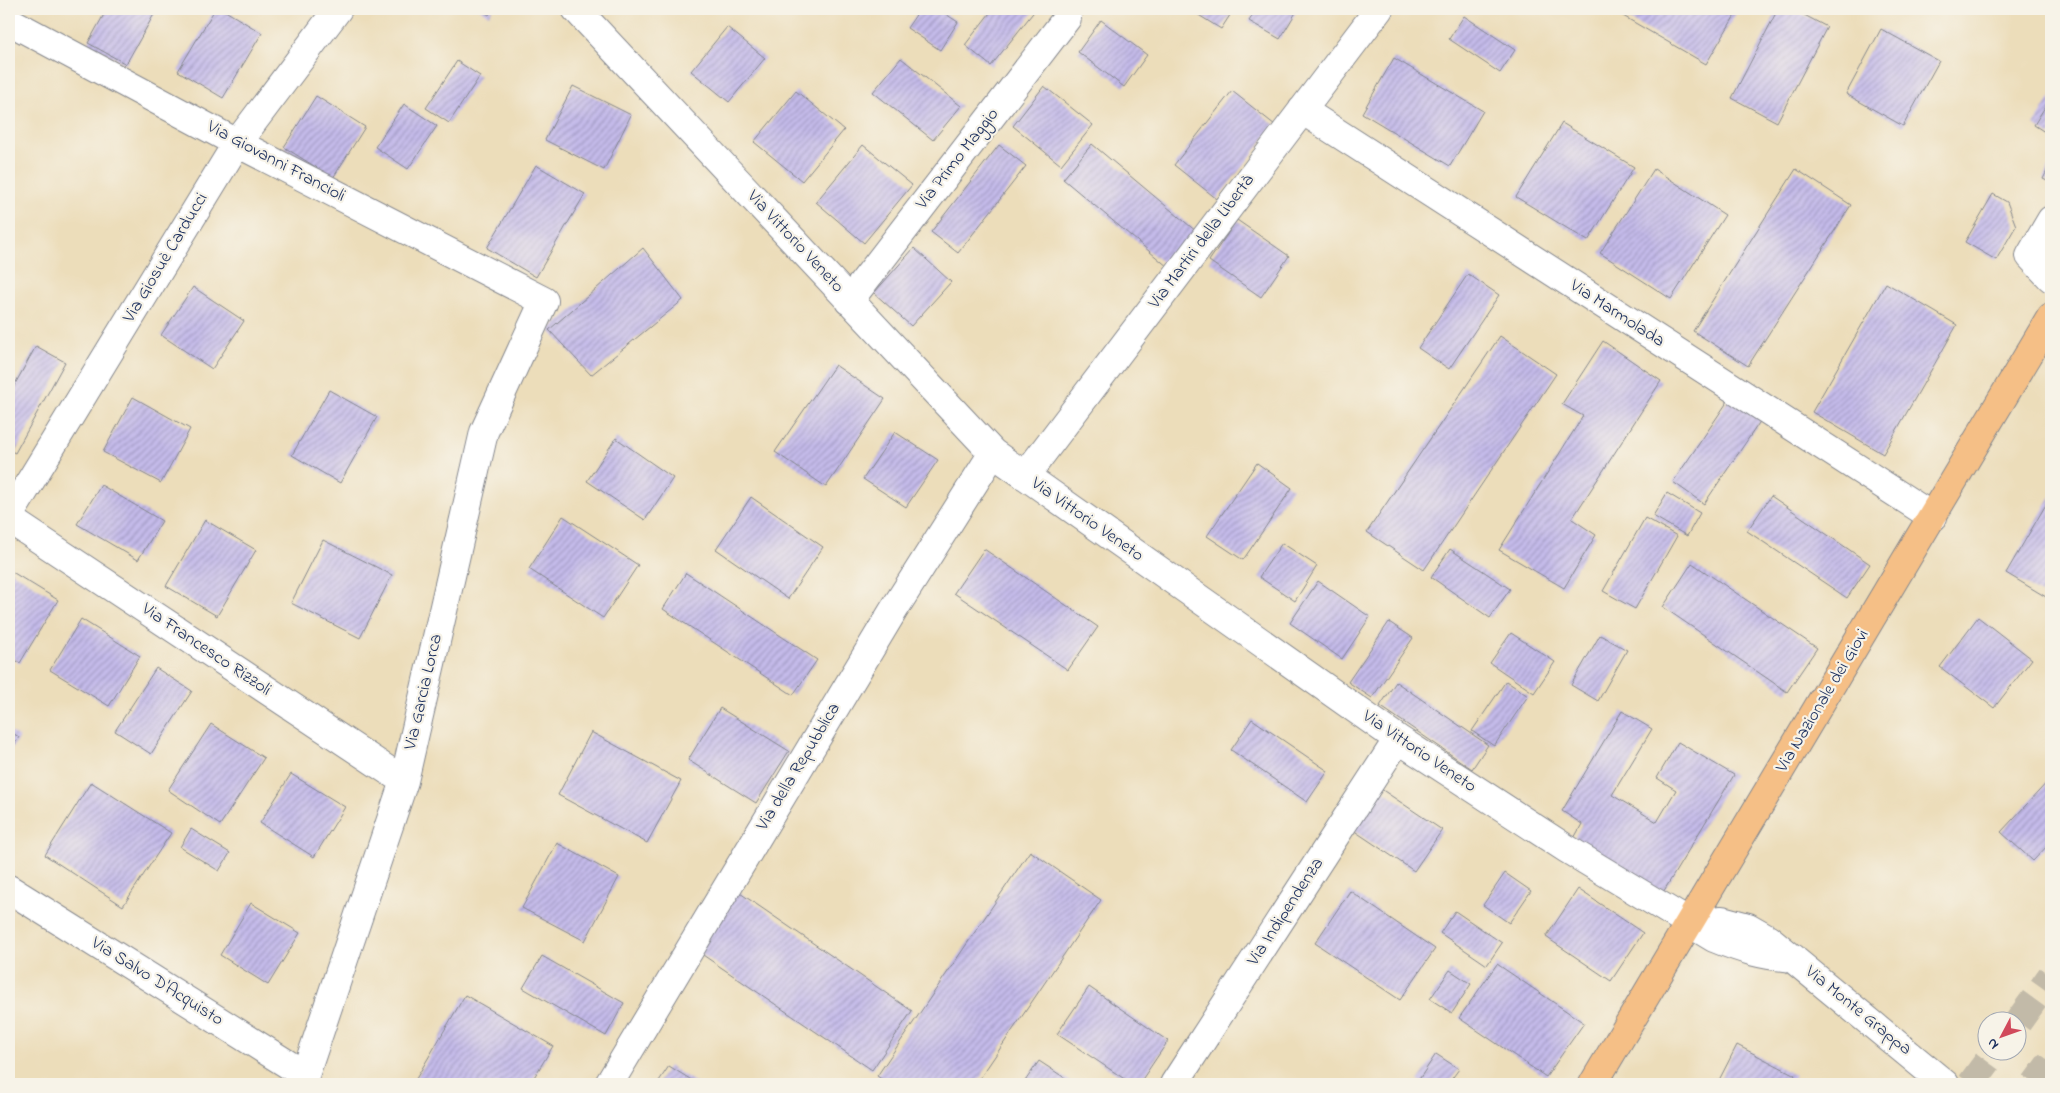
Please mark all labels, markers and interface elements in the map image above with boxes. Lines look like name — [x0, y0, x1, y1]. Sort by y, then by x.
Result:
street label: Via Primo Maggio — [910, 103, 1007, 217]
street label: Via Giovanni Francioli — [201, 114, 350, 210]
street label: Via Martiri della Libertà — [1142, 169, 1261, 315]
street label: Via Vittorio Veneto — [740, 184, 850, 299]
street label: Via Giosuè Carducci — [116, 188, 215, 329]
street label: Via Marmolada — [1564, 273, 1670, 354]
street label: Via Vittorio Veneto — [1024, 471, 1149, 569]
street label: Via Francesco Rizzoli — [135, 596, 276, 703]
street label: Via Nazionale dei Giovi — [1769, 624, 1876, 778]
street label: Via Garcia Lorca — [398, 632, 450, 753]
street label: Via della Repubblica — [750, 698, 848, 837]
street label: Via Vittorio Veneto — [1356, 704, 1481, 800]
street label: Via Indipendenza — [1241, 853, 1331, 972]
street label: Via Salvo D'Acquisto — [85, 930, 228, 1033]
street label: Via Monte Grappa — [1798, 959, 1917, 1062]
north arrow — [1978, 1010, 2028, 1060]
text: N — [1982, 1033, 2004, 1054]

